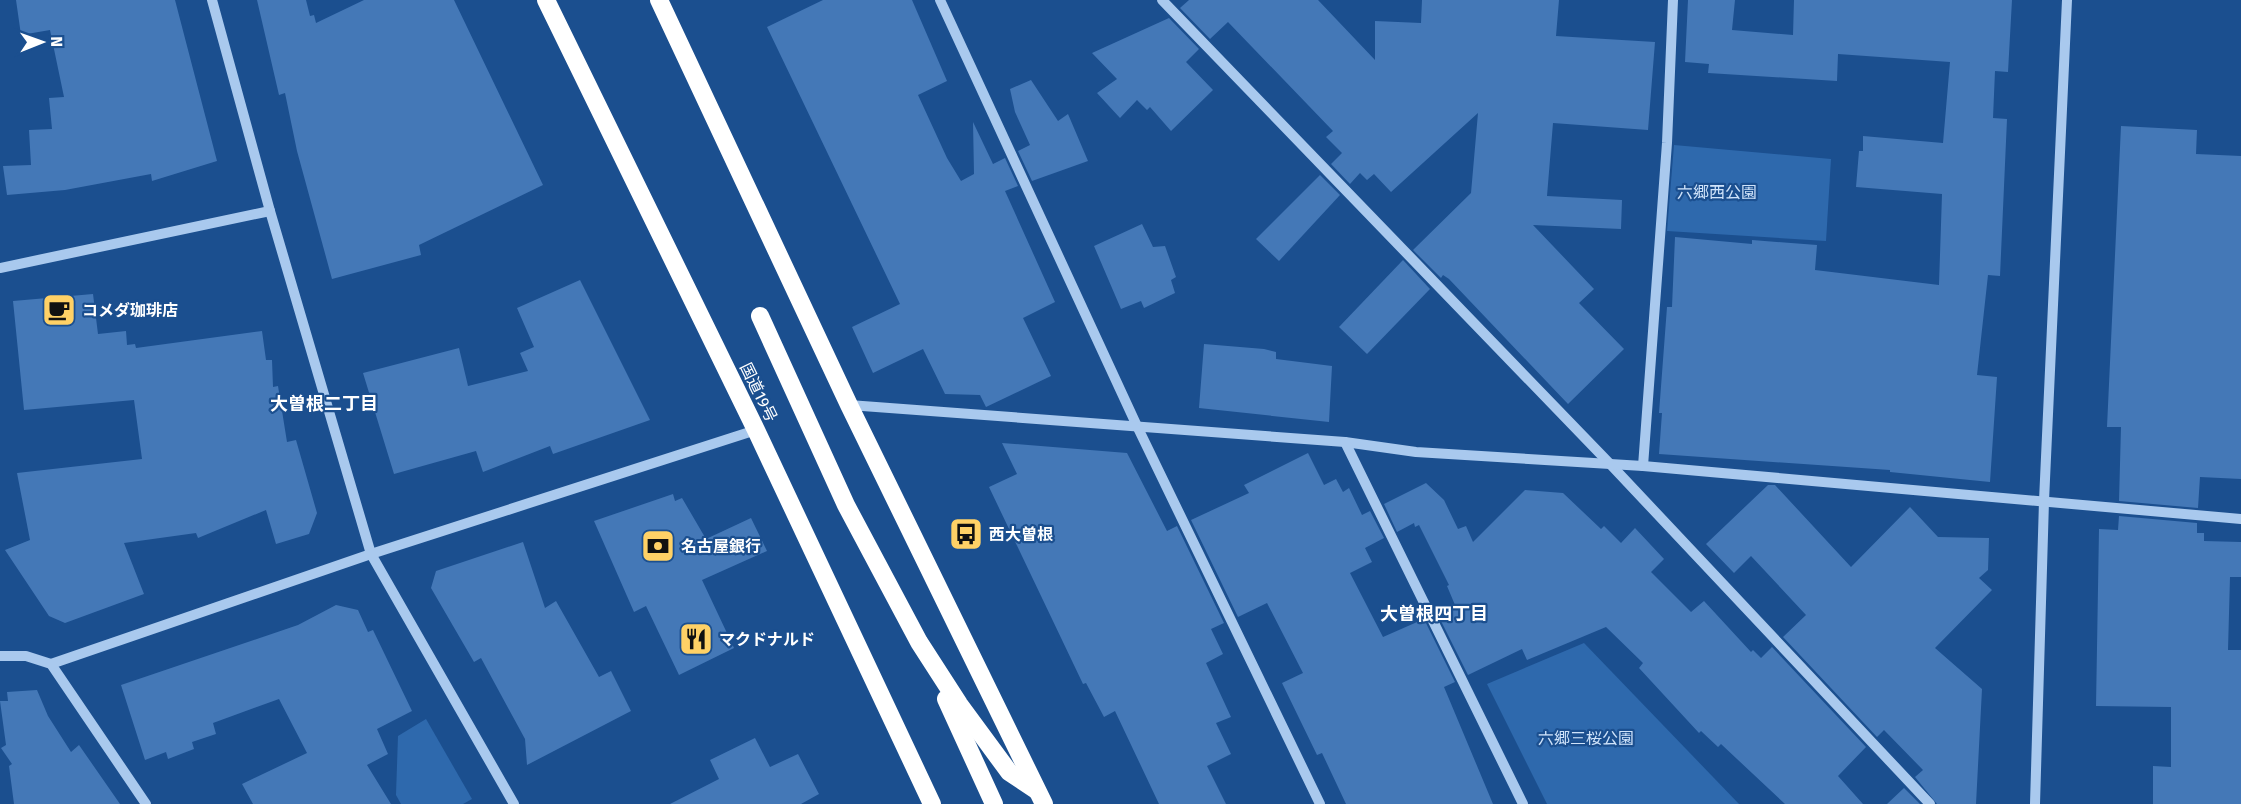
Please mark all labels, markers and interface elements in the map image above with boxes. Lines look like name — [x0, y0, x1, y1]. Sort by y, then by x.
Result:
north arrow — [12, 12, 72, 72]
text: N — [47, 36, 66, 47]
park label: 六郷西公園 — [1677, 183, 1757, 202]
cafe icon: コメダ珈琲店 — [41, 292, 77, 328]
place label: コメダ珈琲店 — [82, 301, 178, 320]
street label: 国道19号 — [736, 360, 781, 425]
district label: 大曽根二丁目 — [270, 393, 378, 415]
bus stop icon: 西大曽根 — [948, 516, 984, 552]
place label: 西大曽根 — [989, 525, 1053, 544]
bank icon: 名古屋銀行 — [640, 528, 676, 564]
place label: 名古屋銀行 — [681, 537, 761, 556]
district label: 大曽根四丁目 — [1380, 603, 1488, 625]
restaurant icon: マクドナルド — [678, 621, 714, 657]
place label: マクドナルド — [719, 630, 815, 649]
park label: 六郷三桜公園 — [1538, 729, 1634, 748]

